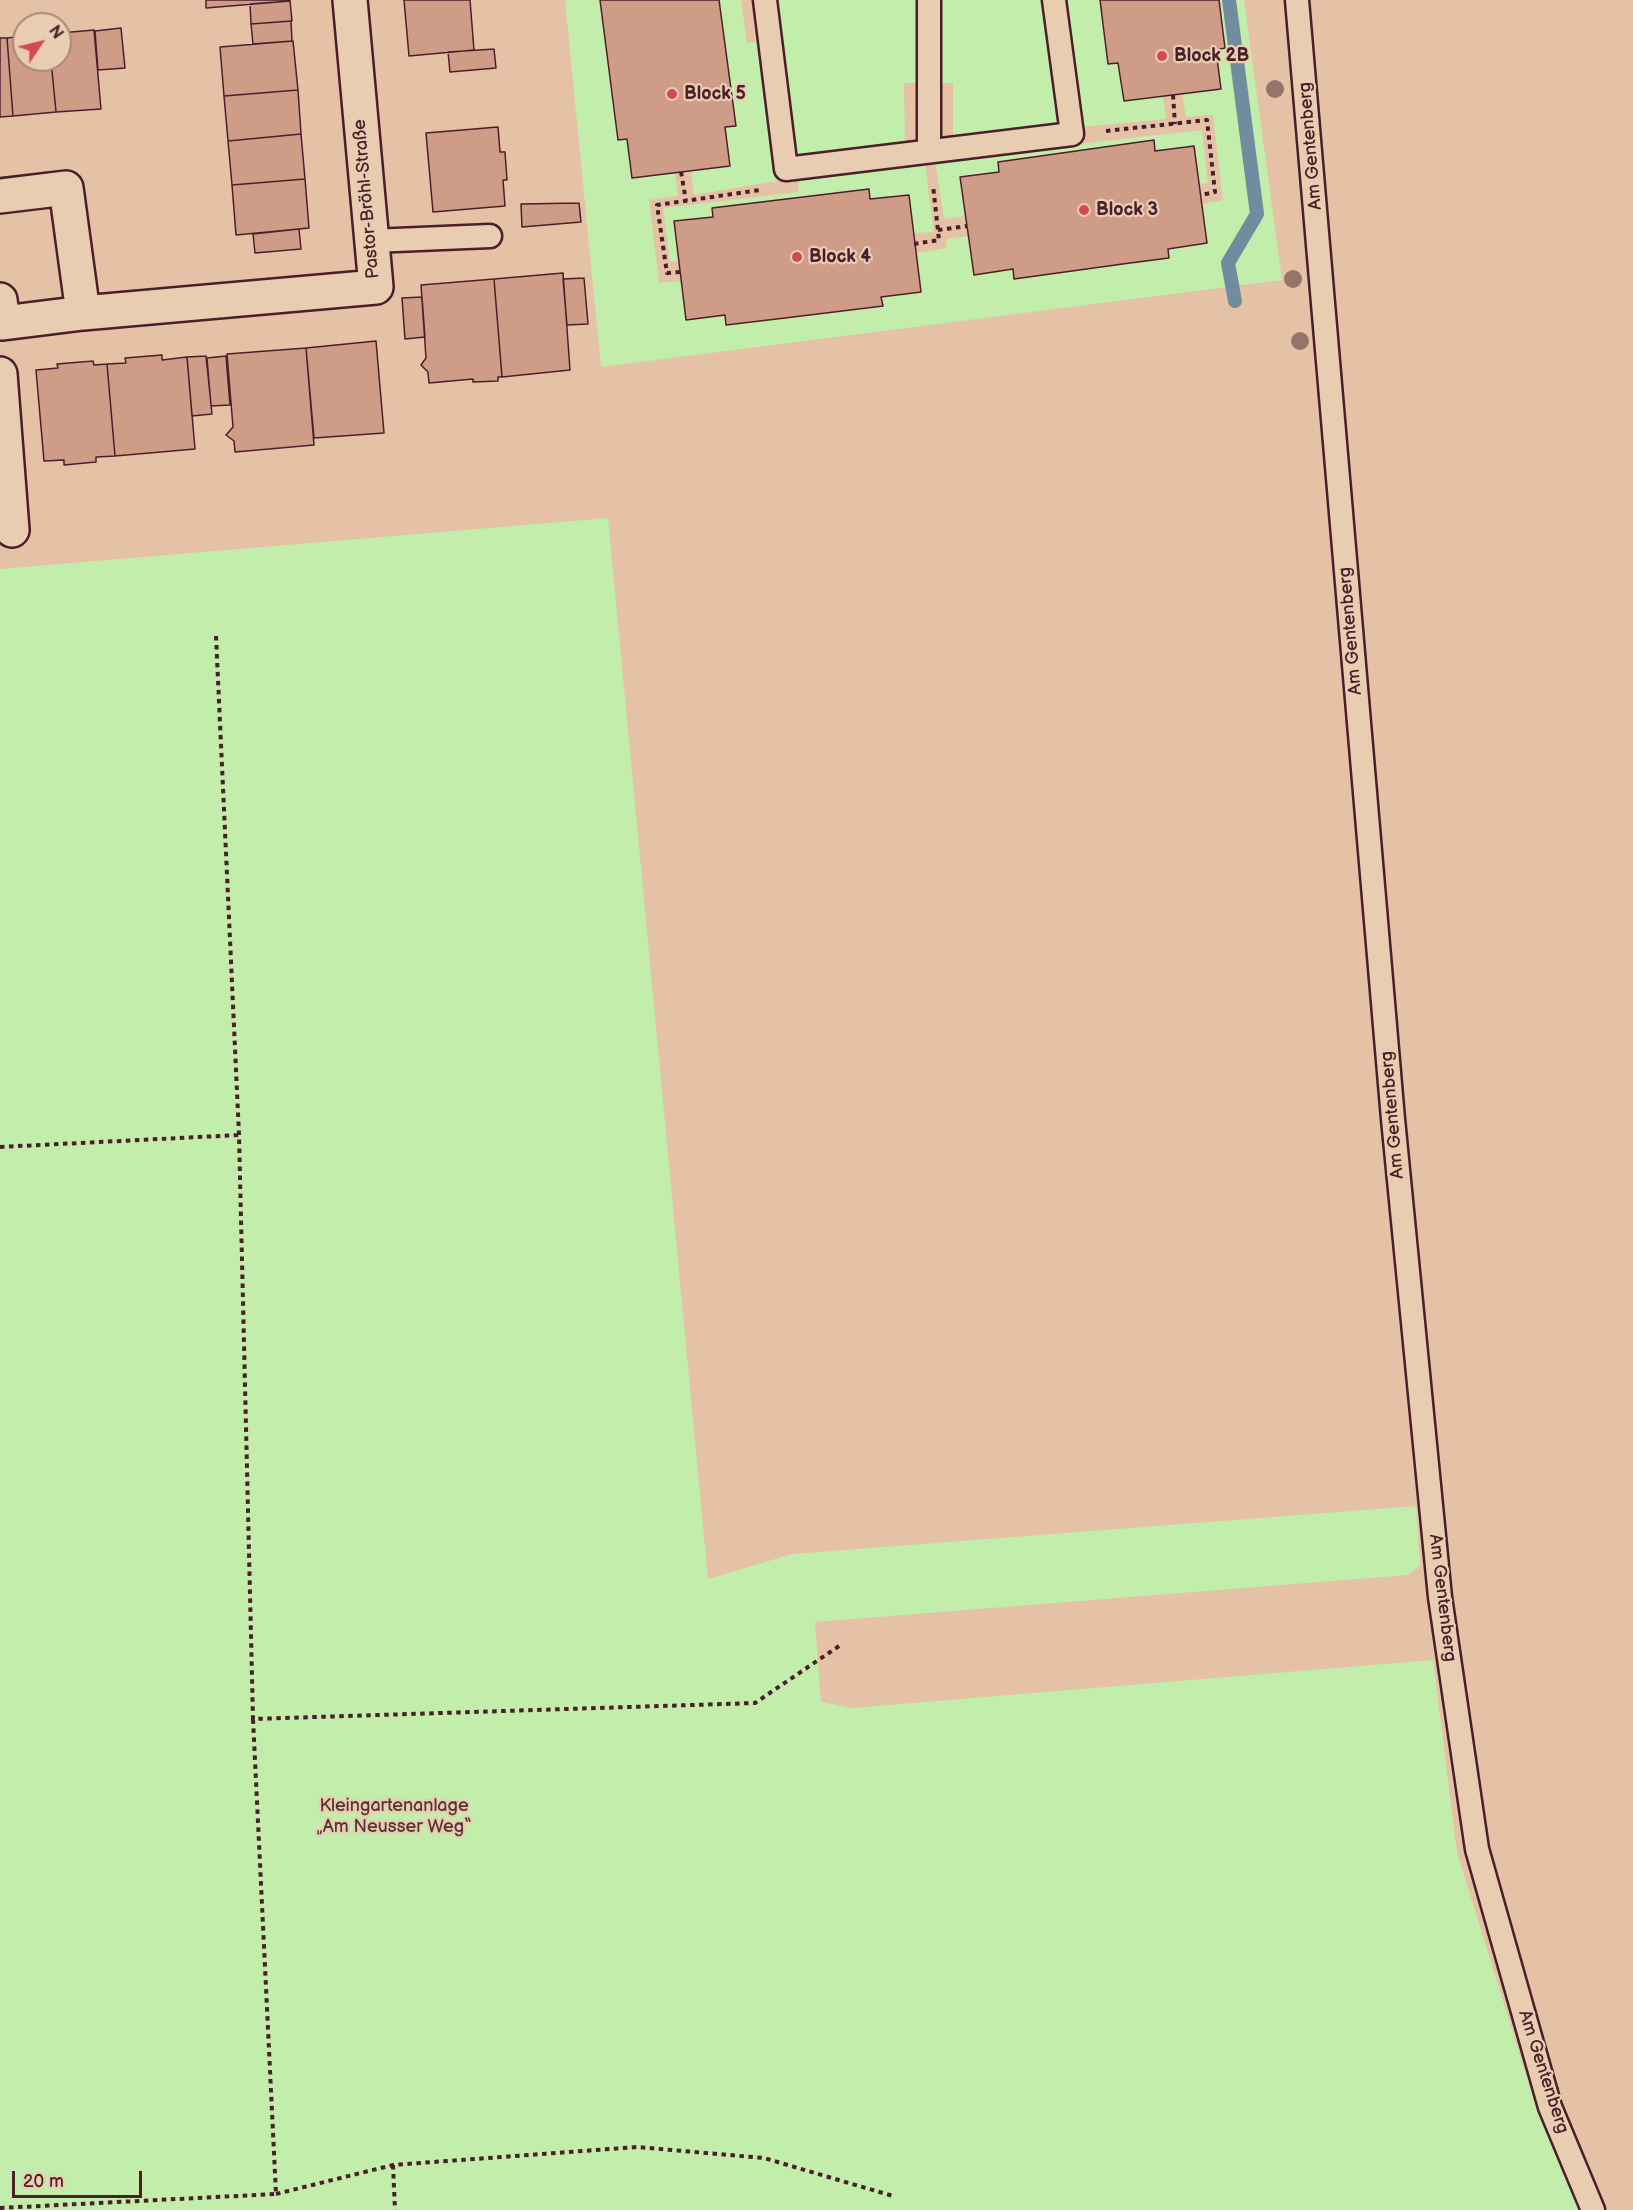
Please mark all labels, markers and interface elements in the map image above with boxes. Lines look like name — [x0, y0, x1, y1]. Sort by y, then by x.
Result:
north arrow — [12, 12, 72, 72]
text: N — [44, 22, 67, 43]
place label: Block 2B — [1174, 45, 1249, 67]
marker: Block 2B — [1155, 49, 1169, 63]
street label: Am Gentenberg — [1295, 81, 1327, 211]
place label: Block 5 — [684, 83, 746, 105]
marker: Block 5 — [665, 87, 679, 101]
street label: Pastor-Bröhl-Straße — [349, 118, 385, 280]
place label: Block 3 — [1096, 199, 1158, 221]
marker: Block 3 — [1077, 203, 1091, 217]
place label: Block 4 — [809, 246, 871, 268]
marker: Block 4 — [790, 250, 804, 264]
street label: Am Gentenberg — [1335, 566, 1367, 696]
street label: Am Gentenberg — [1377, 1050, 1409, 1180]
street label: Am Gentenberg — [1423, 1533, 1461, 1663]
park label: Kleingartenanlage „Am Neusser Weg“ — [316, 1795, 472, 1838]
street label: Am Gentenberg — [1513, 2008, 1573, 2136]
scale bar — [15, 2159, 146, 2197]
text: 20 m — [23, 2171, 64, 2192]

